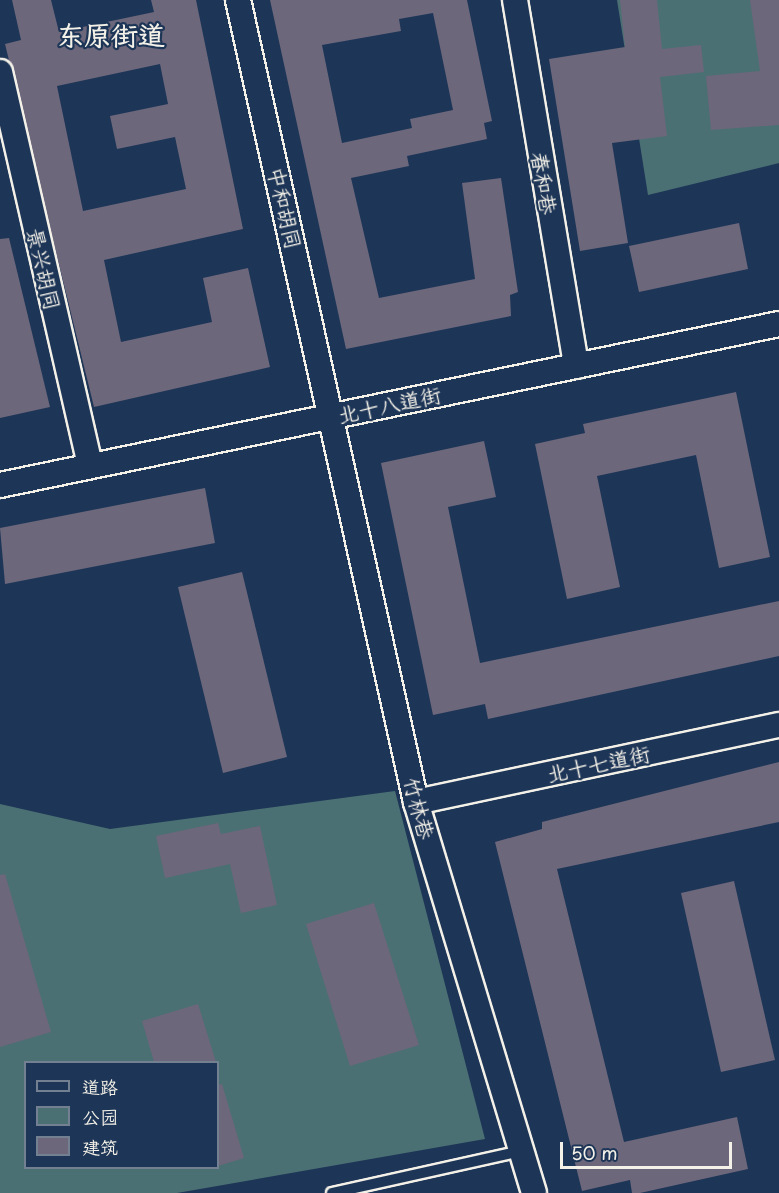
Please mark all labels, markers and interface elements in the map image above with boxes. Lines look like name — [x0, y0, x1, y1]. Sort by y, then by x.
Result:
district label: 东原街道 — [57, 18, 165, 50]
street label: 春和巷 — [528, 150, 562, 216]
street label: 中和胡同 — [264, 164, 308, 252]
street label: 景兴胡同 — [23, 225, 67, 313]
street label: 北十八道街 — [335, 381, 443, 427]
street label: 北十七道街 — [544, 740, 652, 786]
street label: 竹林巷 — [400, 774, 440, 842]
legend — [24, 1061, 219, 1169]
text: 道路 — [82, 1073, 118, 1100]
text: 公园 — [82, 1103, 118, 1130]
scale bar — [563, 1130, 736, 1168]
text: 建筑 — [82, 1133, 118, 1160]
text: 50 m — [571, 1139, 618, 1166]

